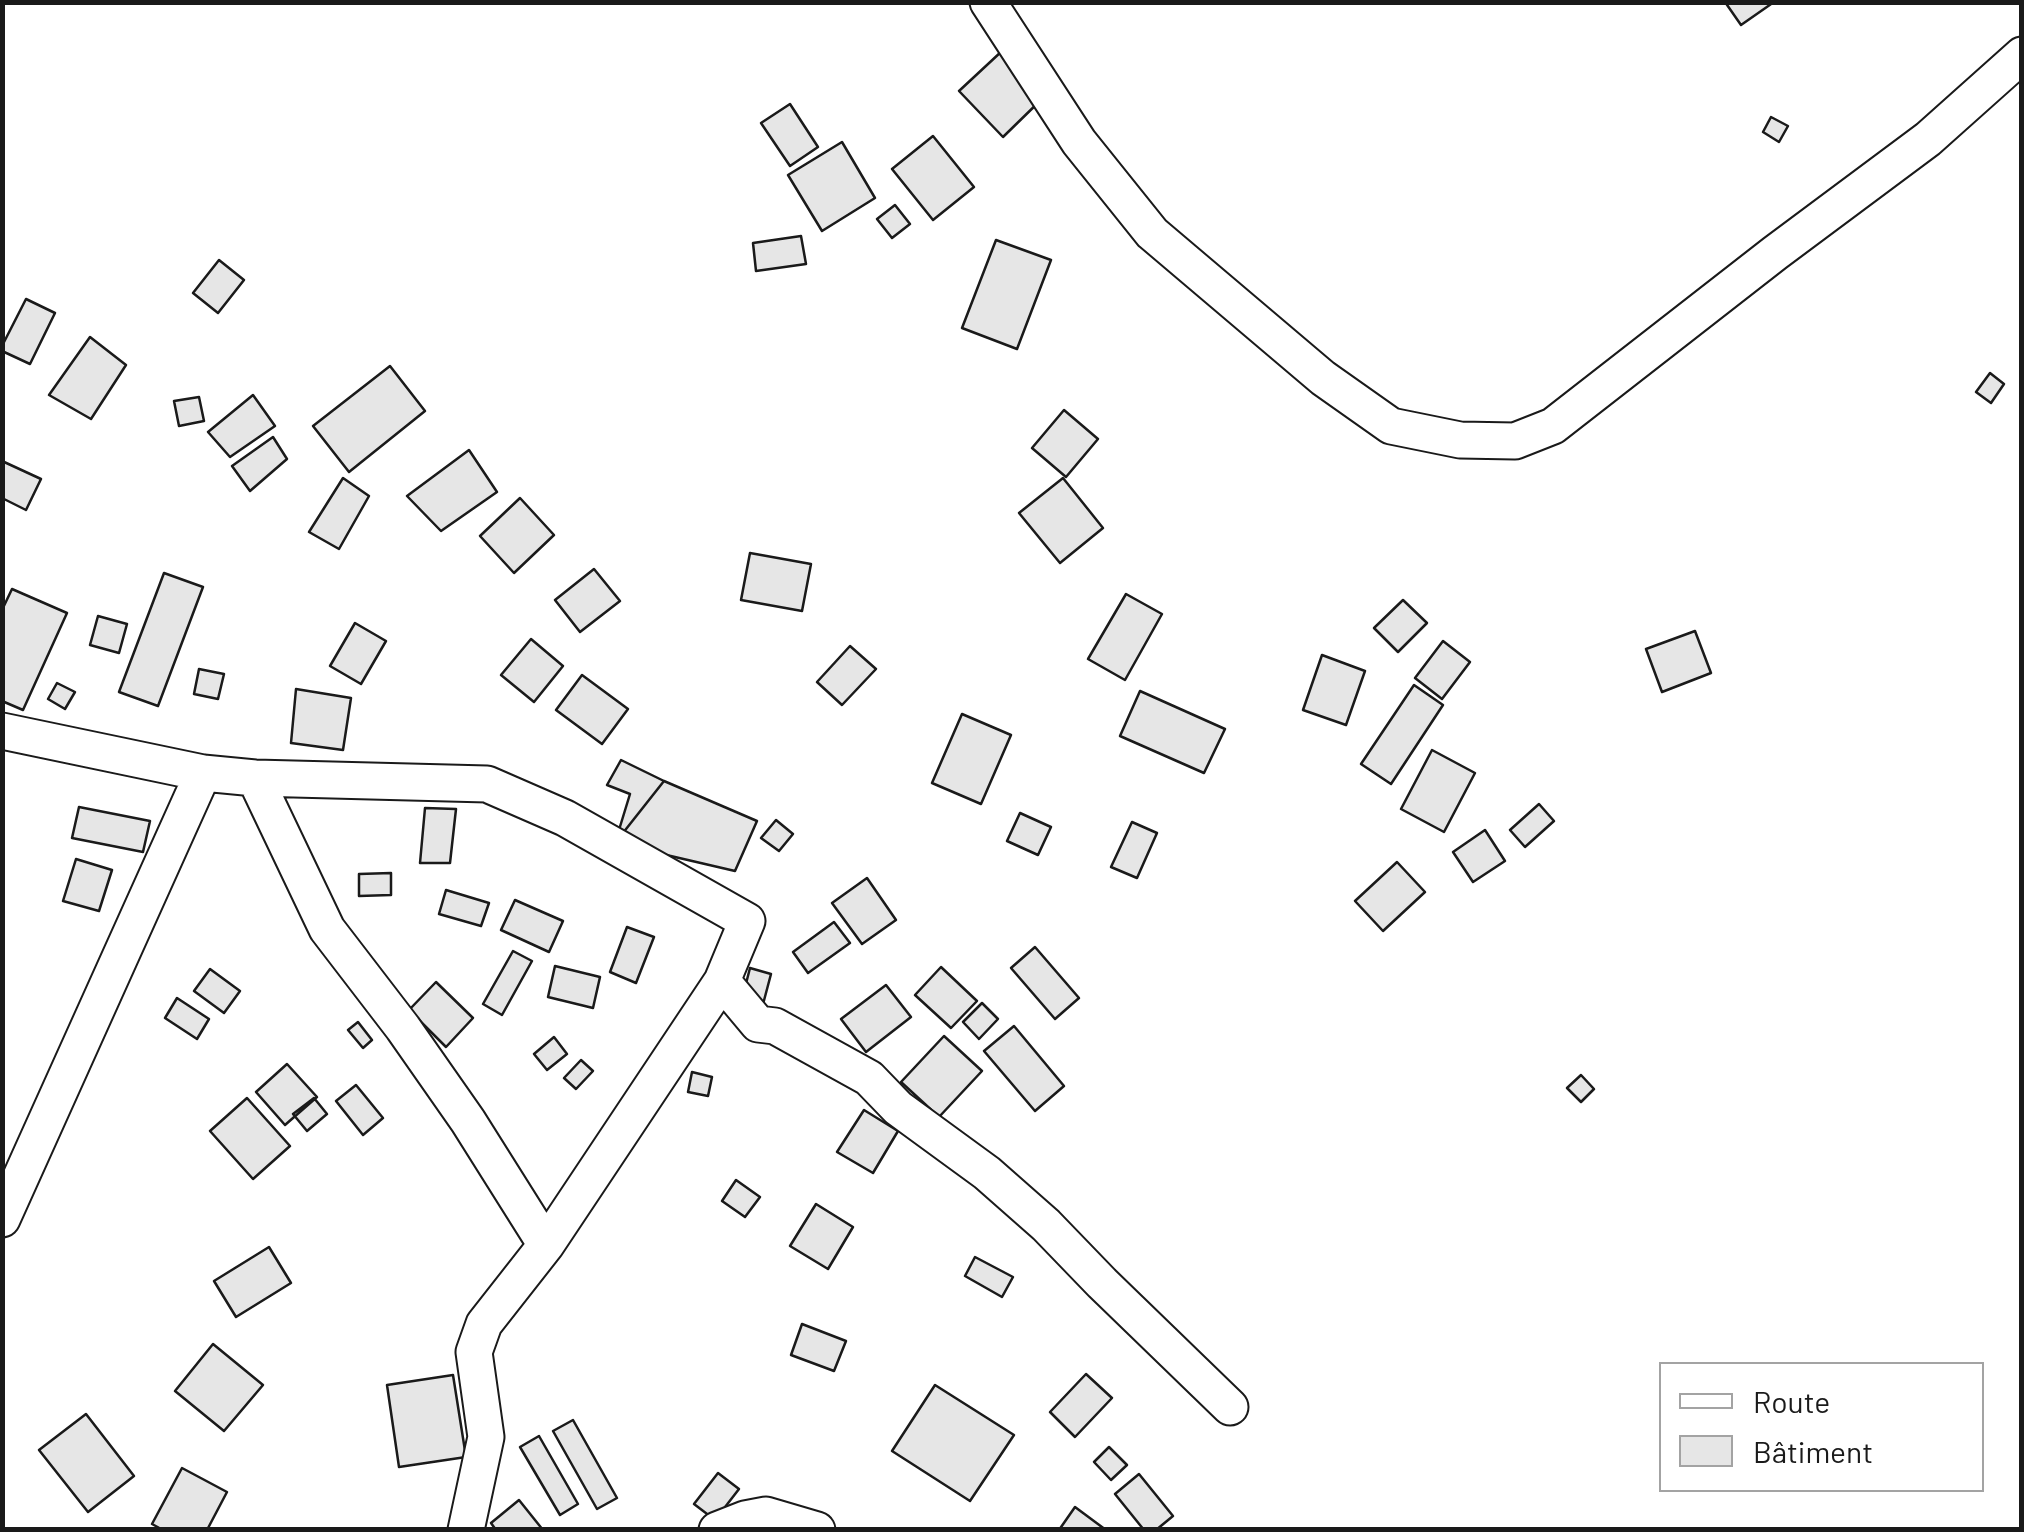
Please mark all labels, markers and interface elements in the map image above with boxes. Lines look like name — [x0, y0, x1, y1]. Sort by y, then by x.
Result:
legend — [1659, 1362, 1984, 1492]
text: Route — [1753, 1383, 1830, 1419]
text: Bâtiment — [1753, 1433, 1873, 1469]

